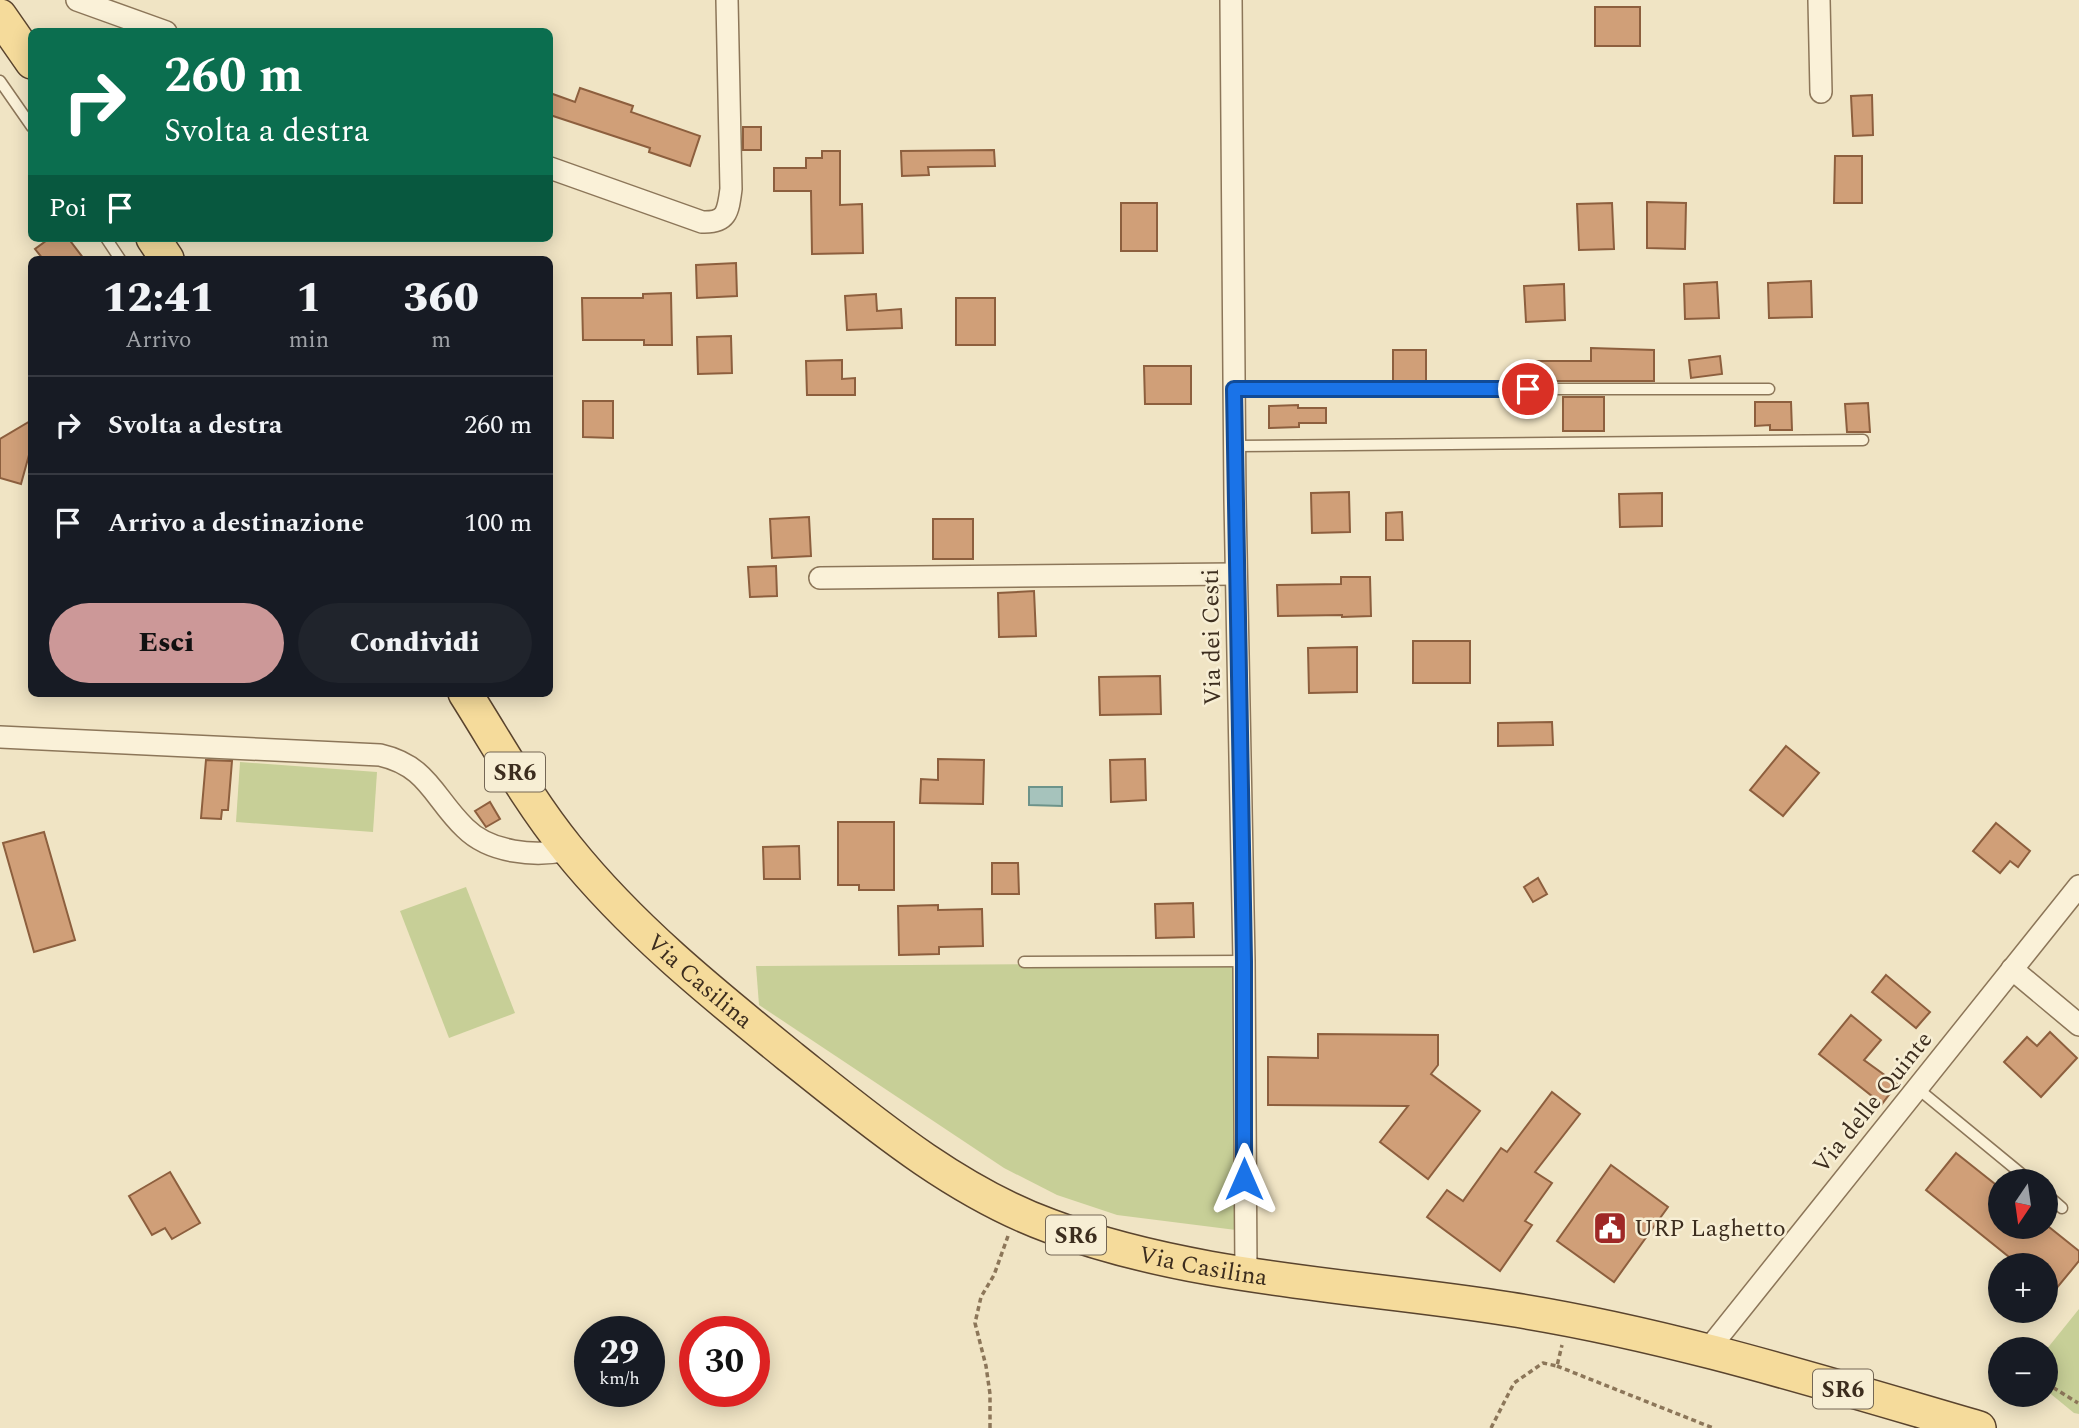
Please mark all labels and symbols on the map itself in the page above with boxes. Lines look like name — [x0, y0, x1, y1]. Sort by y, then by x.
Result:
pin — [1498, 359, 1558, 419]
street label: Via dei Cesti — [1193, 568, 1231, 706]
road number: SR6 — [485, 752, 545, 792]
street label: Via Casilina — [638, 926, 760, 1038]
street label: Via delle Quinte — [1804, 1024, 1942, 1182]
position arrow — [1207, 1142, 1281, 1216]
north arrow — [1988, 1169, 2058, 1239]
public building icon: URP Laghetto — [1591, 1209, 1629, 1247]
place label: URP Laghetto — [1634, 1211, 1786, 1247]
road number: SR6 — [1046, 1216, 1106, 1254]
street label: Via Casilina — [1135, 1237, 1270, 1296]
speed limit sign: 30 — [679, 1316, 770, 1407]
road number: SR6 — [1813, 1370, 1873, 1408]

